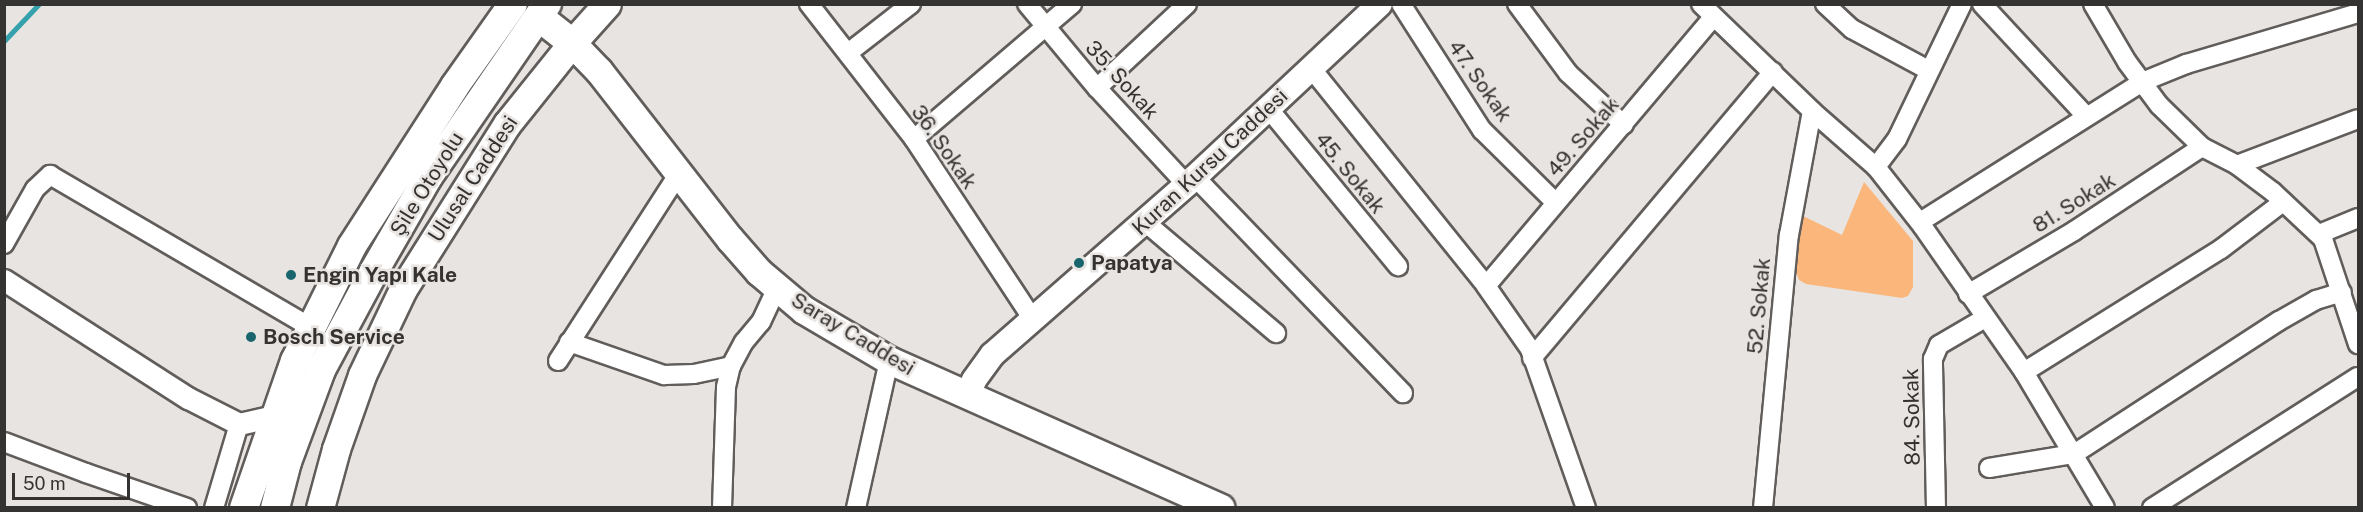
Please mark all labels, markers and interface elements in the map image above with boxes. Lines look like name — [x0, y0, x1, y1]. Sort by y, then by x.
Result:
street label: 35. Sokak — [1080, 35, 1164, 125]
street label: 47. Sokak — [1443, 35, 1517, 127]
street label: Kuran Kursu Caddesi — [1127, 83, 1293, 241]
street label: 49. Sokak — [1542, 92, 1624, 182]
street label: 36. Sokak — [906, 100, 982, 194]
street label: Ulusal Caddesi — [423, 111, 523, 247]
street label: Şile Otoyolu — [385, 127, 469, 241]
street label: 45. Sokak — [1310, 127, 1390, 219]
street label: 81. Sokak — [2028, 168, 2120, 238]
place label: Papatya — [1091, 250, 1173, 276]
marker: Papatya — [1072, 256, 1086, 270]
street label: 52. Sokak — [1742, 257, 1776, 355]
place label: Engin Yapı Kale — [303, 262, 457, 288]
marker: Engin Yapı Kale — [284, 268, 298, 282]
street label: Saray Caddesi — [787, 287, 919, 381]
place label: Bosch Service — [263, 324, 405, 350]
marker: Bosch Service — [244, 330, 258, 344]
street label: 84. Sokak — [1899, 368, 1925, 466]
scale bar — [15, 461, 134, 499]
text: 50 m — [23, 473, 66, 494]

